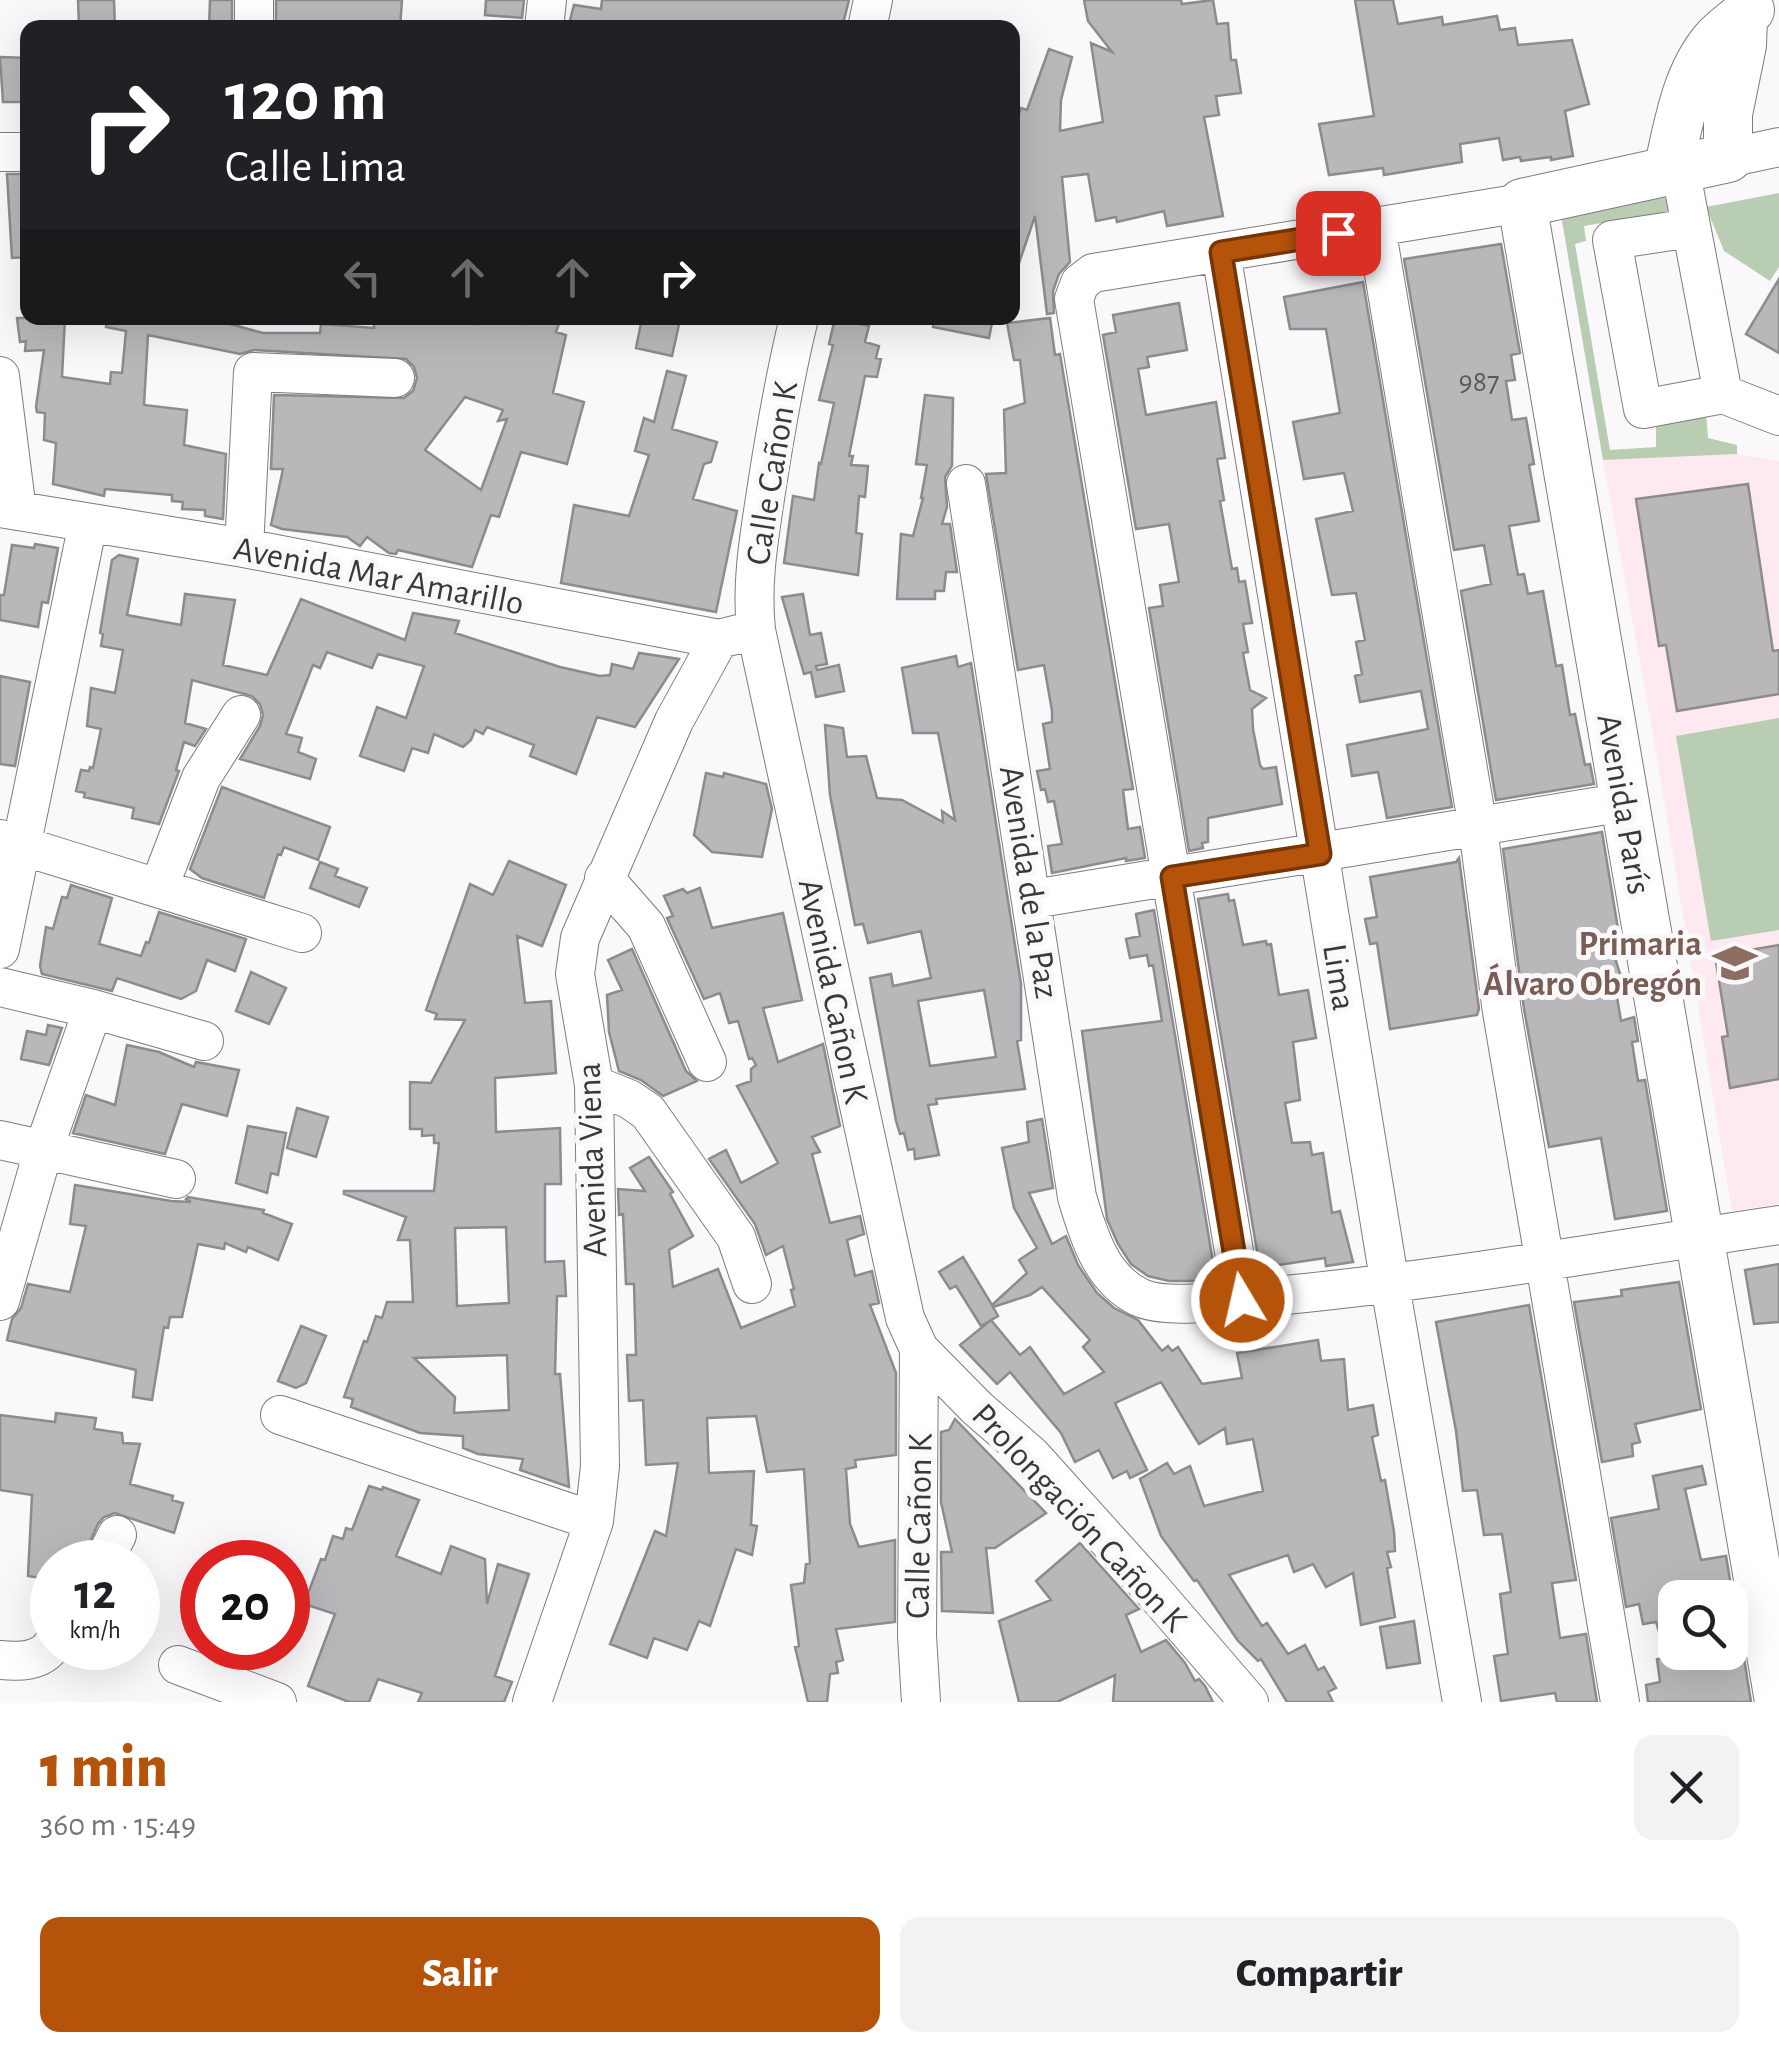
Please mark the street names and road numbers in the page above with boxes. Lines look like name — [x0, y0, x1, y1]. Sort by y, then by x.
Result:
street label: Calle Cañon K — [741, 378, 804, 568]
street label: Avenida Mar Amarillo — [231, 531, 527, 622]
street label: Avenida París — [1590, 711, 1657, 897]
street label: Avenida de la Paz — [993, 763, 1064, 1001]
street label: Avenida Cañon K — [792, 876, 874, 1108]
street label: Lima — [1316, 941, 1361, 1013]
street label: Avenida Viena — [572, 1062, 613, 1258]
street label: Prolongación Cañon K — [965, 1397, 1194, 1639]
street label: Calle Cañon K — [900, 1432, 939, 1619]

